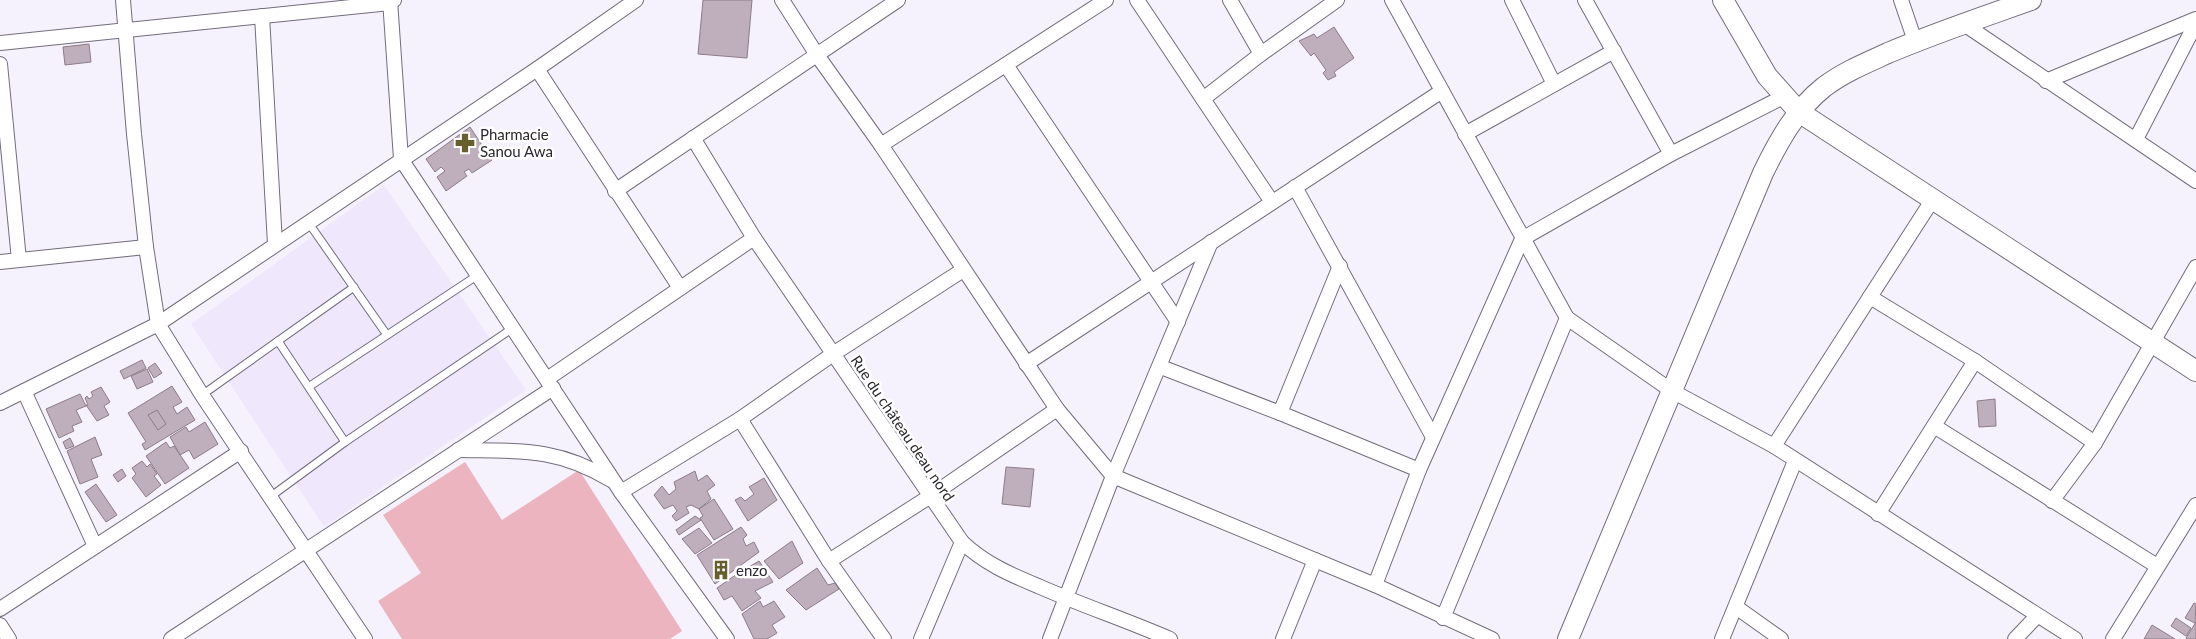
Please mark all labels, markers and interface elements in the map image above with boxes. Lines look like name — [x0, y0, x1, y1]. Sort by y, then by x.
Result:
place label: Pharmacie Sanou Awa — [480, 125, 553, 160]
pharmacy icon: Pharmacie Sanou Awa — [454, 132, 476, 154]
street label: Rue du château deau nord — [847, 352, 959, 504]
building icon: enzo — [710, 559, 732, 581]
place label: enzo — [736, 561, 767, 579]

